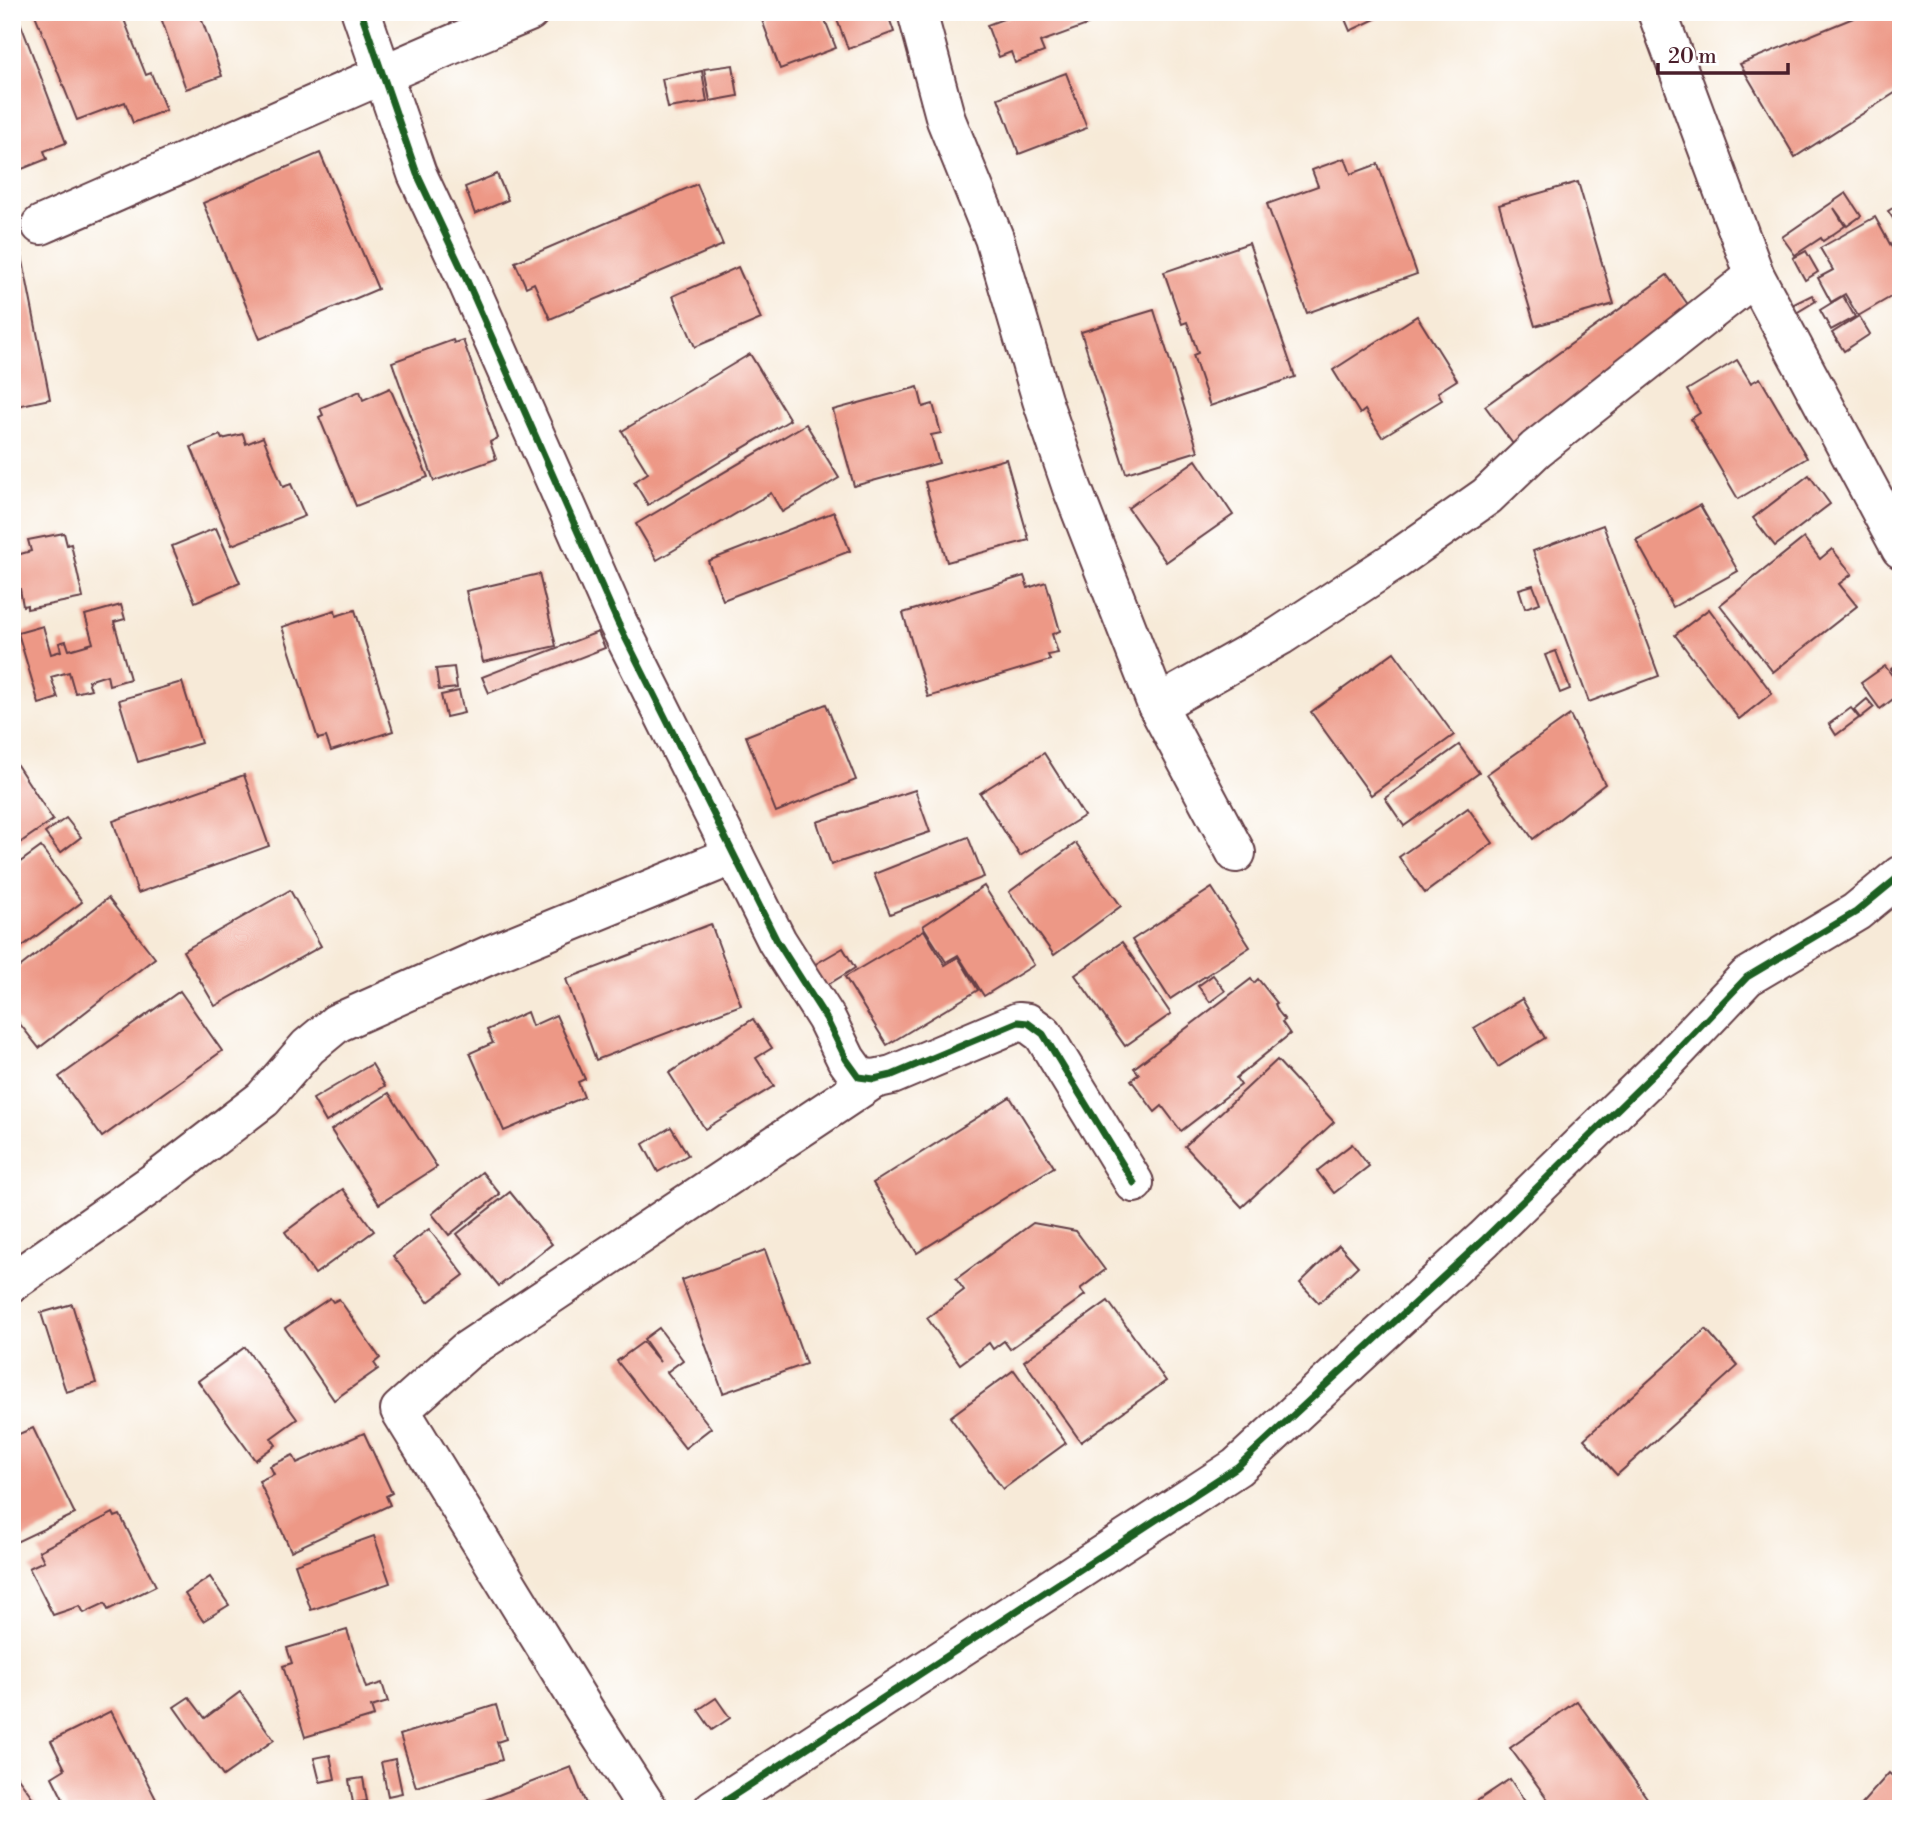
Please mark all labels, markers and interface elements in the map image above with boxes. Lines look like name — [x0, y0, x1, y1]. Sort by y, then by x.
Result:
scale bar — [1658, 32, 1787, 76]
text: 20 m — [1668, 44, 1717, 70]

